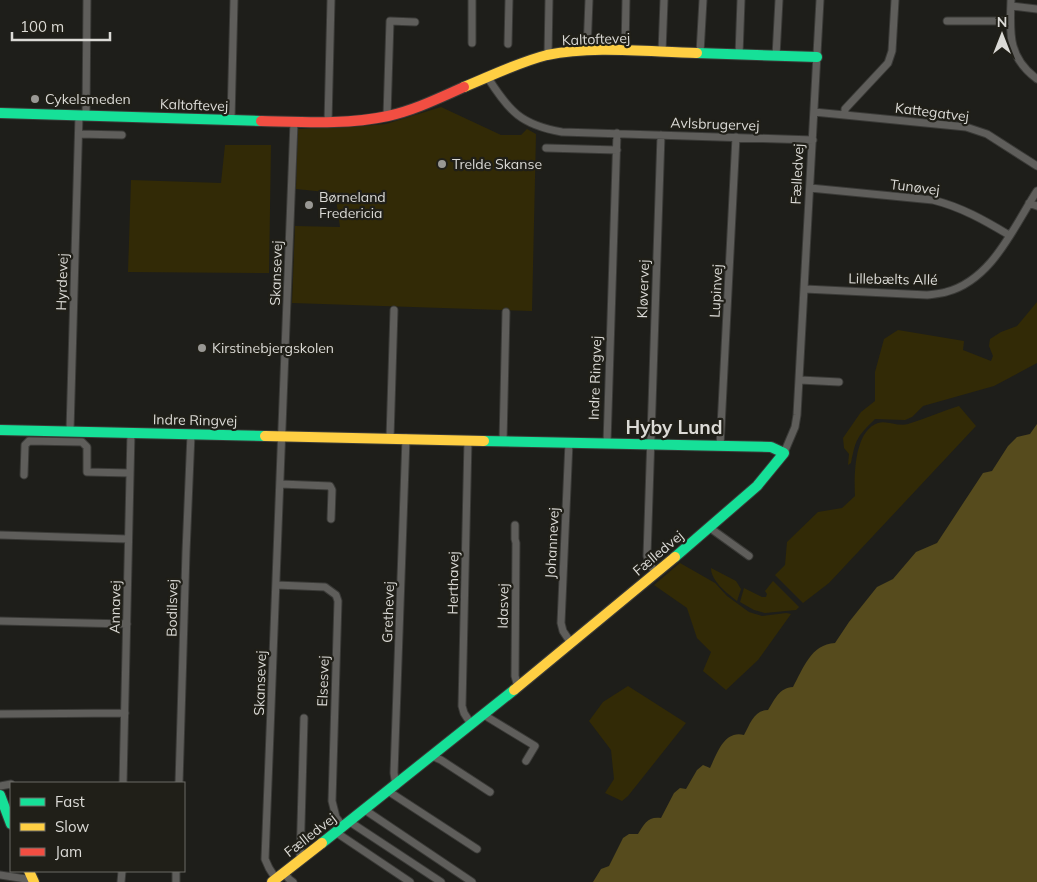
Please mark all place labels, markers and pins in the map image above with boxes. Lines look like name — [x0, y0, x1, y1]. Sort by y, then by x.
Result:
place label: Cykelsmeden — [45, 90, 131, 108]
marker: Cykelsmeden — [29, 93, 41, 105]
place label: Trelde Skanse — [452, 155, 542, 173]
marker: Trelde Skanse — [436, 158, 448, 170]
place label: Børneland Fredericia — [319, 188, 386, 222]
marker: Børneland Fredericia — [303, 199, 315, 211]
place label: Kirstinebjergskolen — [212, 339, 334, 357]
marker: Kirstinebjergskolen — [196, 342, 208, 354]

